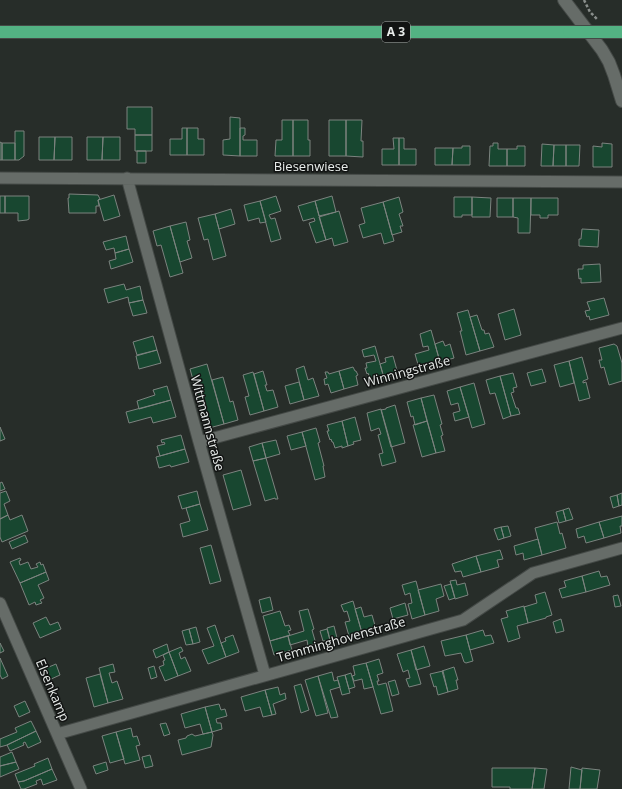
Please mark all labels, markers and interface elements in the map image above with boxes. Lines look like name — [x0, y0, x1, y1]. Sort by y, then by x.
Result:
road number: A 3 — [382, 22, 410, 42]
street label: Biesenwiese — [274, 157, 348, 175]
street label: Winningstraße — [362, 351, 452, 391]
street label: Wittmannstraße — [187, 373, 229, 473]
street label: Temminghovenstraße — [275, 612, 407, 666]
street label: Elsenkamp — [32, 656, 74, 724]

